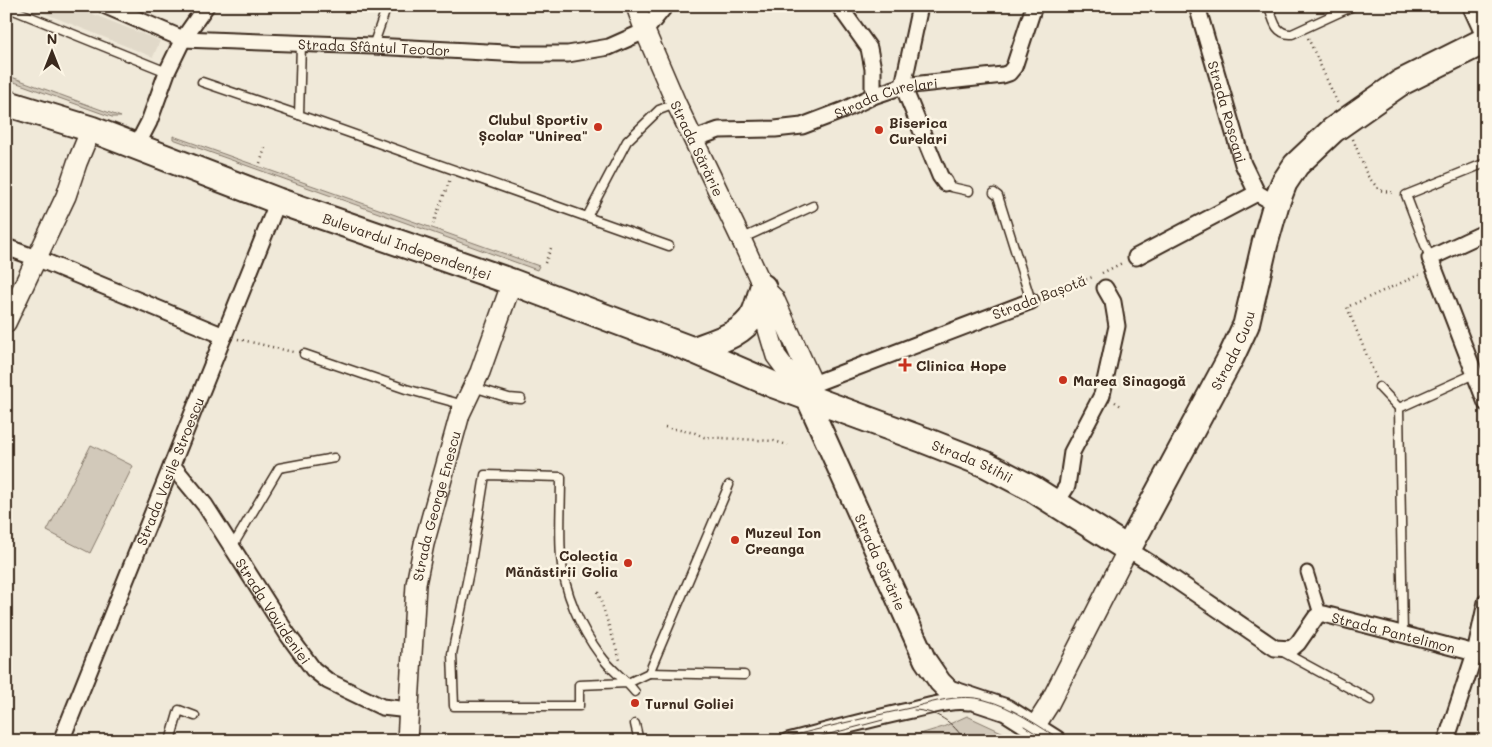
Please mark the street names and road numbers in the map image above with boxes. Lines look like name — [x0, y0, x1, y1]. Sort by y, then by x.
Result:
street label: Strada Sfântul Teodor — [298, 34, 451, 60]
street label: Strada Roșcani — [1204, 59, 1252, 165]
street label: Strada Curelari — [831, 73, 939, 122]
street label: Strada Sărărie — [667, 97, 729, 199]
street label: Bulevardul Independenței — [320, 208, 494, 284]
street label: Strada Bașotă — [989, 270, 1089, 324]
street label: Strada Cucu — [1206, 309, 1258, 393]
street label: Strada Vasile Stroescu — [131, 394, 208, 548]
street label: Strada George Enescu — [407, 428, 464, 583]
street label: Strada Stihii — [929, 435, 1017, 487]
street label: Strada Sărărie — [851, 510, 911, 613]
street label: Strada Vovideniei — [232, 554, 316, 668]
street label: Strada Pantelimon — [1330, 607, 1457, 657]

